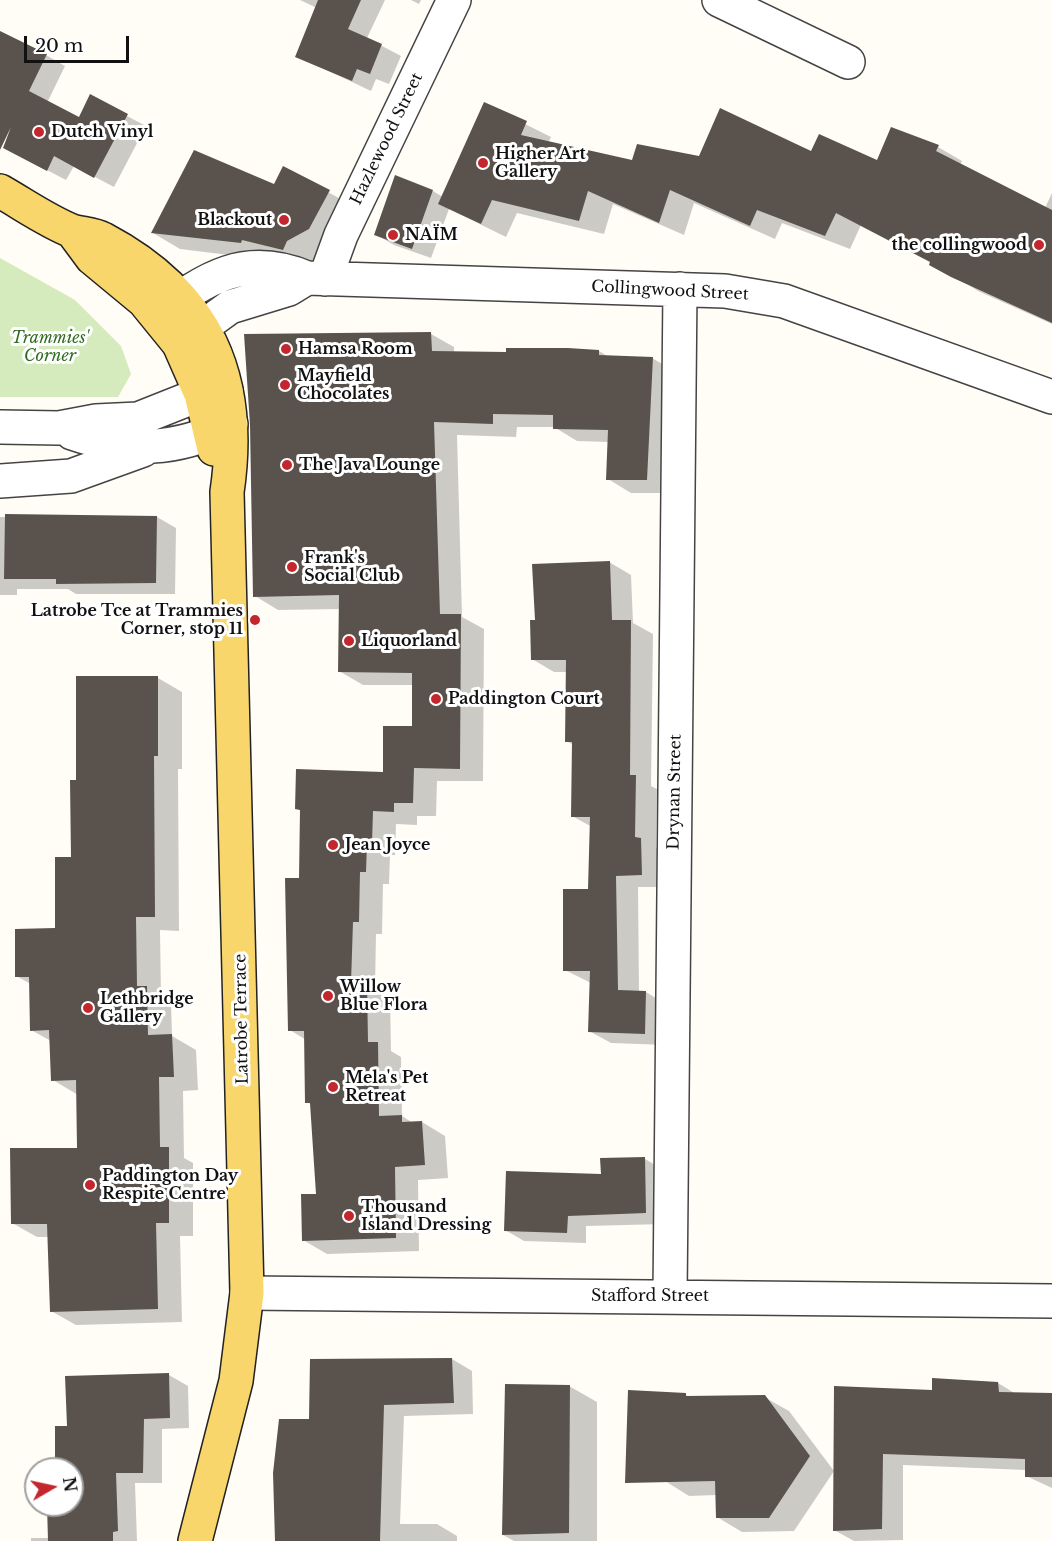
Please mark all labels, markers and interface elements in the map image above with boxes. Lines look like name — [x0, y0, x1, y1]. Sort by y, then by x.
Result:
scale bar — [27, 24, 132, 62]
text: 20 m — [35, 35, 83, 57]
street label: Hazlewood Street — [347, 70, 427, 208]
place label: Dutch Vinyl — [51, 122, 153, 142]
marker: Dutch Vinyl — [32, 125, 46, 139]
place label: Higher Art Gallery — [495, 144, 586, 182]
marker: Higher Art Gallery — [476, 156, 490, 170]
place label: Blackout — [197, 210, 272, 230]
marker: Blackout — [277, 213, 291, 227]
place label: NAÏM — [405, 225, 458, 245]
marker: NAÏM — [386, 228, 400, 242]
place label: the collingwood — [892, 235, 1027, 255]
marker: the collingwood — [1032, 238, 1046, 252]
street label: Collingwood Street — [591, 277, 749, 305]
park label: Trammies' Corner — [11, 328, 89, 366]
place label: Hamsa Room — [298, 339, 413, 359]
marker: Hamsa Room — [279, 342, 293, 356]
place label: Mayfield Chocolates — [297, 366, 390, 404]
marker: Mayfield Chocolates — [278, 378, 292, 392]
place label: The Java Lounge — [299, 455, 440, 475]
marker: The Java Lounge — [280, 458, 294, 472]
place label: Frank's Social Club — [304, 548, 400, 586]
marker: Frank's Social Club — [285, 560, 299, 574]
place label: Latrobe Tce at Trammies Corner, stop 11 — [31, 601, 243, 639]
marker: Latrobe Tce at Trammies Corner, stop 11 — [248, 613, 262, 627]
place label: Liquorland — [361, 631, 457, 651]
marker: Liquorland — [342, 634, 356, 648]
place label: Paddington Court — [448, 689, 600, 709]
marker: Paddington Court — [429, 692, 443, 706]
street label: Drynan Street — [664, 734, 686, 850]
place label: Jean Joyce — [345, 835, 430, 855]
marker: Jean Joyce — [326, 838, 340, 852]
street label: Latrobe Terrace — [231, 953, 253, 1085]
place label: Willow Blue Flora — [340, 977, 428, 1015]
place label: Lethbridge Gallery — [100, 989, 194, 1027]
marker: Willow Blue Flora — [321, 989, 335, 1003]
marker: Lethbridge Gallery — [81, 1001, 95, 1015]
place label: Mela's Pet Retreat — [345, 1068, 428, 1106]
marker: Mela's Pet Retreat — [326, 1080, 340, 1094]
place label: Paddington Day Respite Centre — [102, 1166, 238, 1204]
marker: Paddington Day Respite Centre — [83, 1178, 97, 1192]
place label: Thousand Island Dressing — [361, 1197, 491, 1235]
marker: Thousand Island Dressing — [342, 1209, 356, 1223]
street label: Stafford Street — [591, 1286, 709, 1306]
north arrow — [24, 1457, 84, 1517]
text: N — [59, 1475, 81, 1493]

